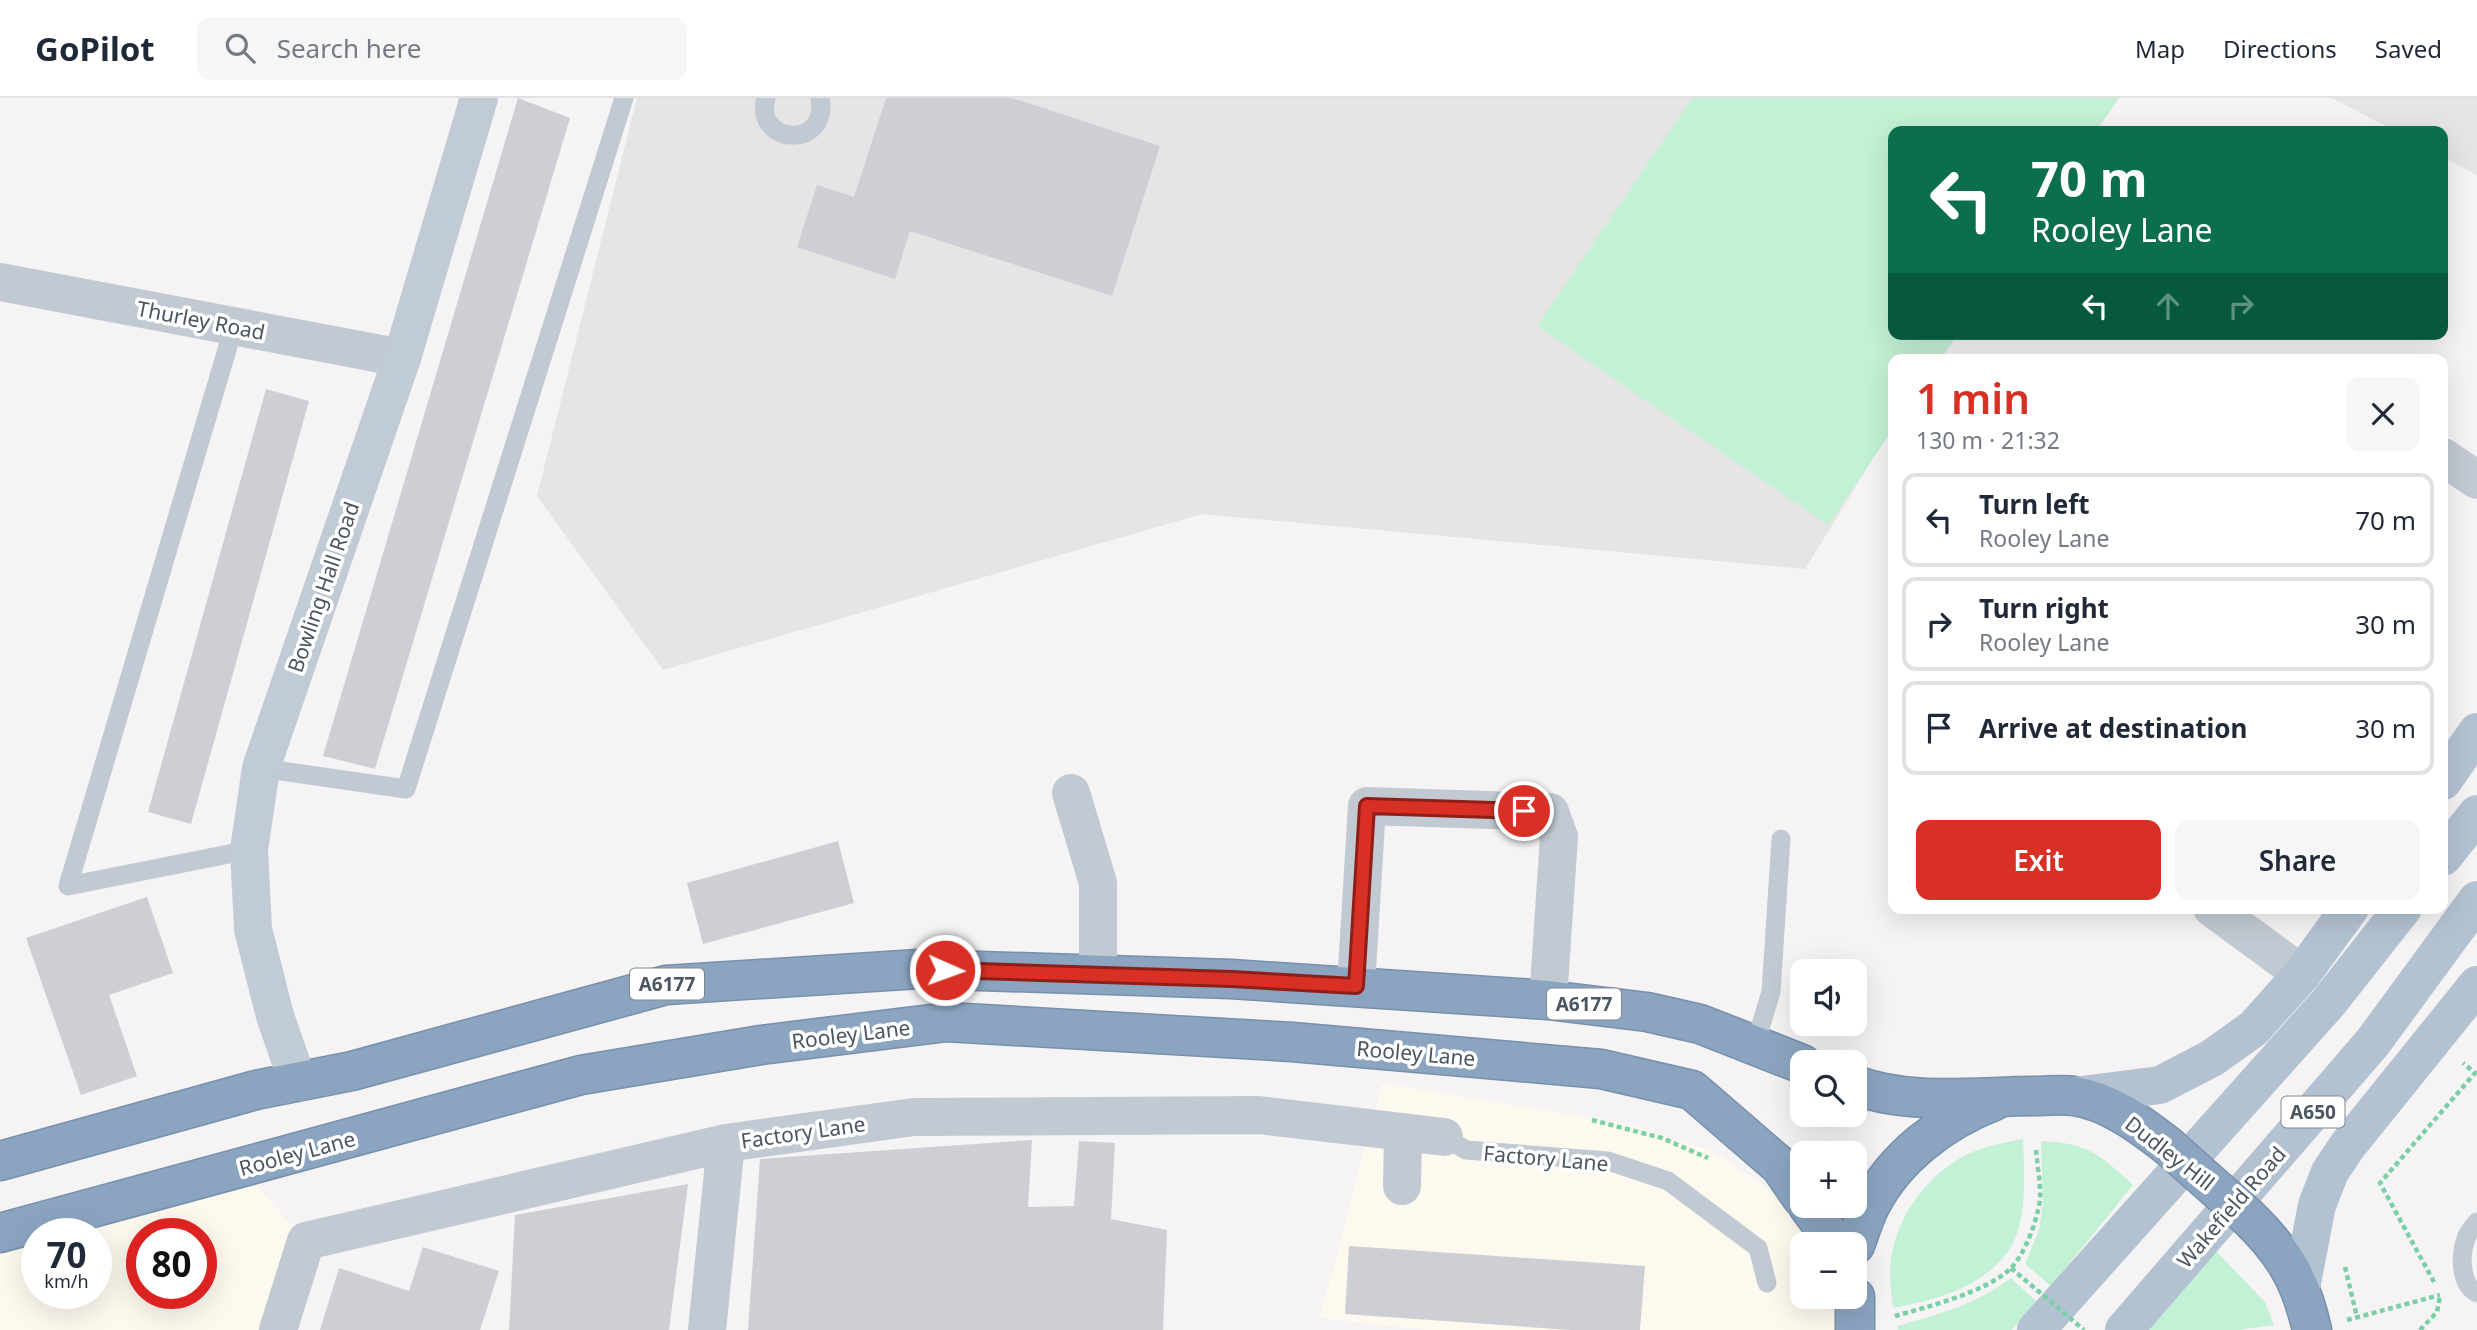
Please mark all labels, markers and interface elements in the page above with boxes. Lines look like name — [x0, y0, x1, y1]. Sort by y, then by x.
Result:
search box — [197, 17, 687, 80]
text: GoPilot — [35, 26, 155, 71]
icon: search — [221, 29, 259, 67]
text: Search here — [277, 30, 421, 66]
text: Map — [2135, 32, 2185, 65]
text: Directions — [2223, 32, 2337, 65]
text: Saved — [2375, 32, 2442, 65]
text: 70 m — [2031, 145, 2148, 211]
icon: left — [1916, 154, 2007, 245]
text: Rooley Lane — [2031, 208, 2212, 251]
icon: left — [2076, 287, 2114, 325]
icon: ahead — [2149, 287, 2187, 325]
icon: right — [2222, 287, 2260, 325]
street label: Thurley Road — [135, 294, 267, 346]
text: 1 min — [1916, 369, 2030, 426]
button: close — [2346, 377, 2420, 451]
text: 130 m · 21:32 — [1916, 424, 2060, 456]
text: Turn left — [1979, 486, 2090, 522]
street label: Bowling Hall Road — [281, 498, 365, 676]
icon: left — [1920, 501, 1958, 539]
text: 70 m — [2355, 502, 2416, 538]
text: Rooley Lane — [1979, 522, 2109, 554]
text: Turn right — [1979, 590, 2109, 626]
icon: right — [1920, 605, 1958, 643]
text: 30 m — [2355, 606, 2416, 642]
text: Rooley Lane — [1979, 626, 2109, 658]
icon: arrive — [1920, 709, 1958, 747]
text: Arrive at destination — [1979, 710, 2248, 746]
text: 30 m — [2355, 710, 2416, 746]
pin — [1494, 781, 1554, 841]
icon: arrive — [1505, 792, 1543, 830]
button: Exit — [1916, 820, 2161, 900]
button: Share — [2175, 820, 2420, 900]
position arrow — [908, 933, 982, 1007]
map controls — [1790, 959, 1867, 1309]
button: sound — [1790, 959, 1867, 1036]
road number: A6177 — [630, 968, 704, 1000]
road number: A6177 — [1547, 988, 1621, 1020]
street label: Rooley Lane — [790, 1013, 912, 1055]
street label: Rooley Lane — [1355, 1034, 1477, 1072]
button: search — [1790, 1050, 1867, 1127]
road number: A650 — [2282, 1096, 2344, 1128]
street label: Factory Lane — [739, 1109, 867, 1155]
street label: Dudley Hill — [2120, 1109, 2220, 1197]
street label: Rooley Lane — [236, 1124, 358, 1182]
street label: Factory Lane — [1482, 1139, 1610, 1177]
street label: Wakefield Road — [2170, 1140, 2292, 1274]
button: + — [1790, 1141, 1867, 1218]
speed limit sign: 80 — [126, 1218, 217, 1309]
text: 70 — [46, 1231, 87, 1278]
button: − — [1790, 1232, 1867, 1309]
text: km/h — [44, 1269, 89, 1293]

